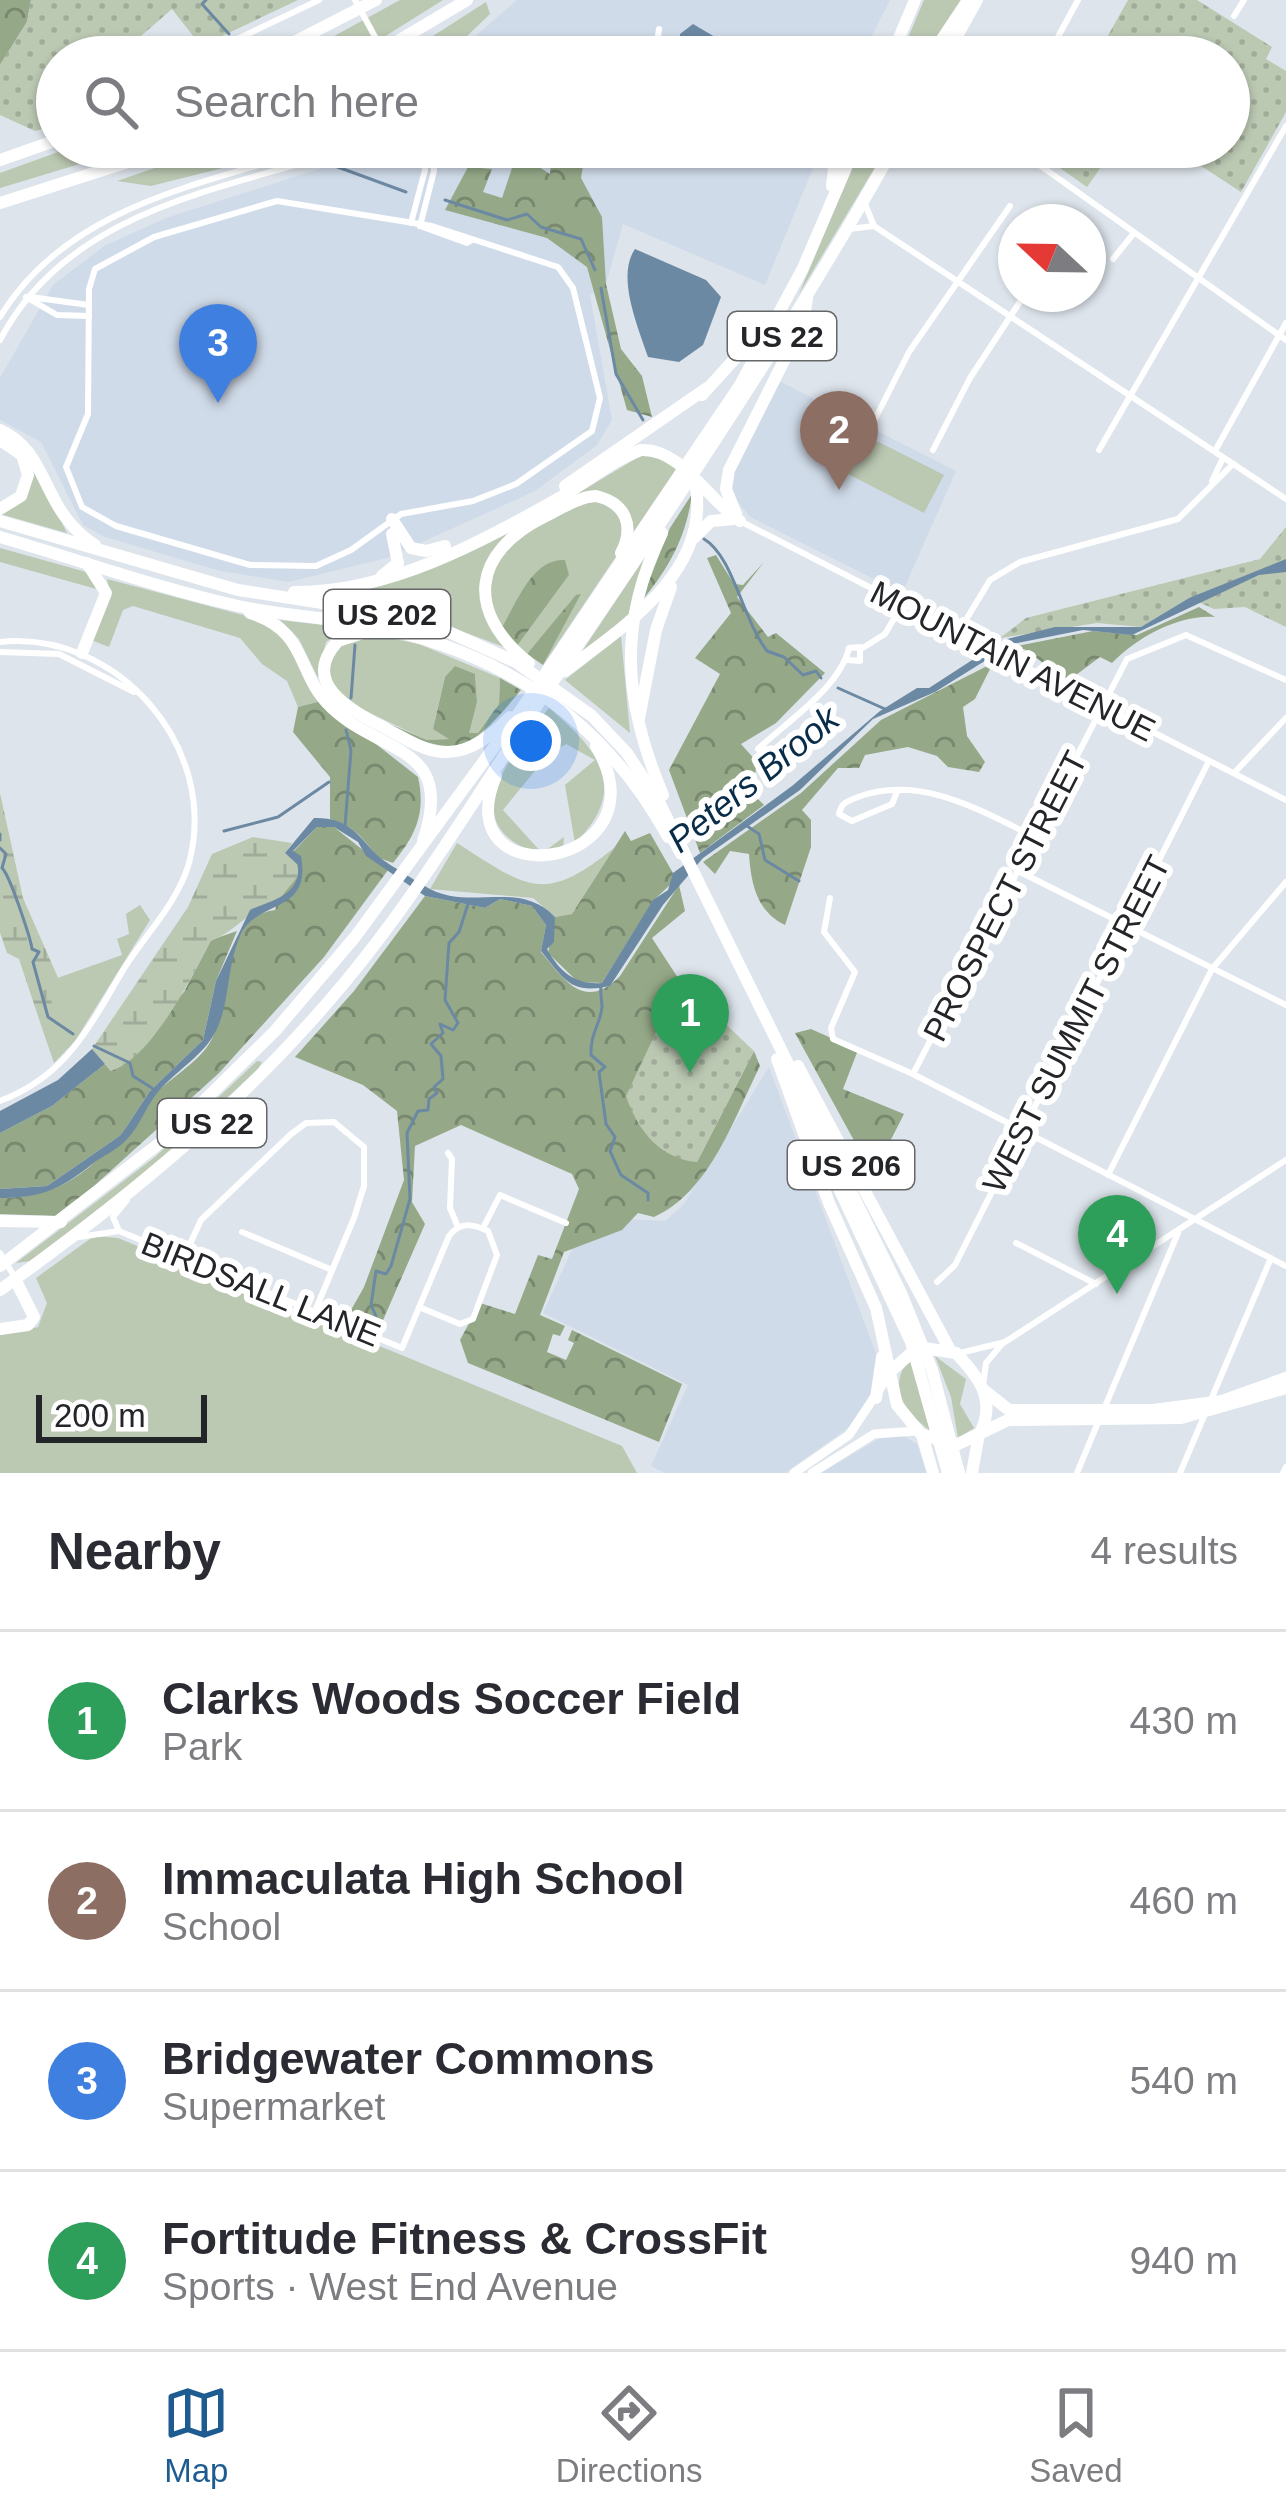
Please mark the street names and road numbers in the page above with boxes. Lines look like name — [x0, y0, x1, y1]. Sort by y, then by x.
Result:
road number: US 22 — [728, 312, 836, 360]
street label: MOUNTAIN AVENUE — [865, 573, 1161, 749]
road number: US 202 — [324, 590, 450, 638]
street label: PROSPECT STREET — [916, 745, 1094, 1047]
street label: WEST SUMMIT STREET — [975, 850, 1177, 1198]
road number: US 22 — [158, 1099, 266, 1147]
road number: US 206 — [788, 1141, 914, 1189]
street label: BIRDSALL LANE — [136, 1224, 386, 1354]

